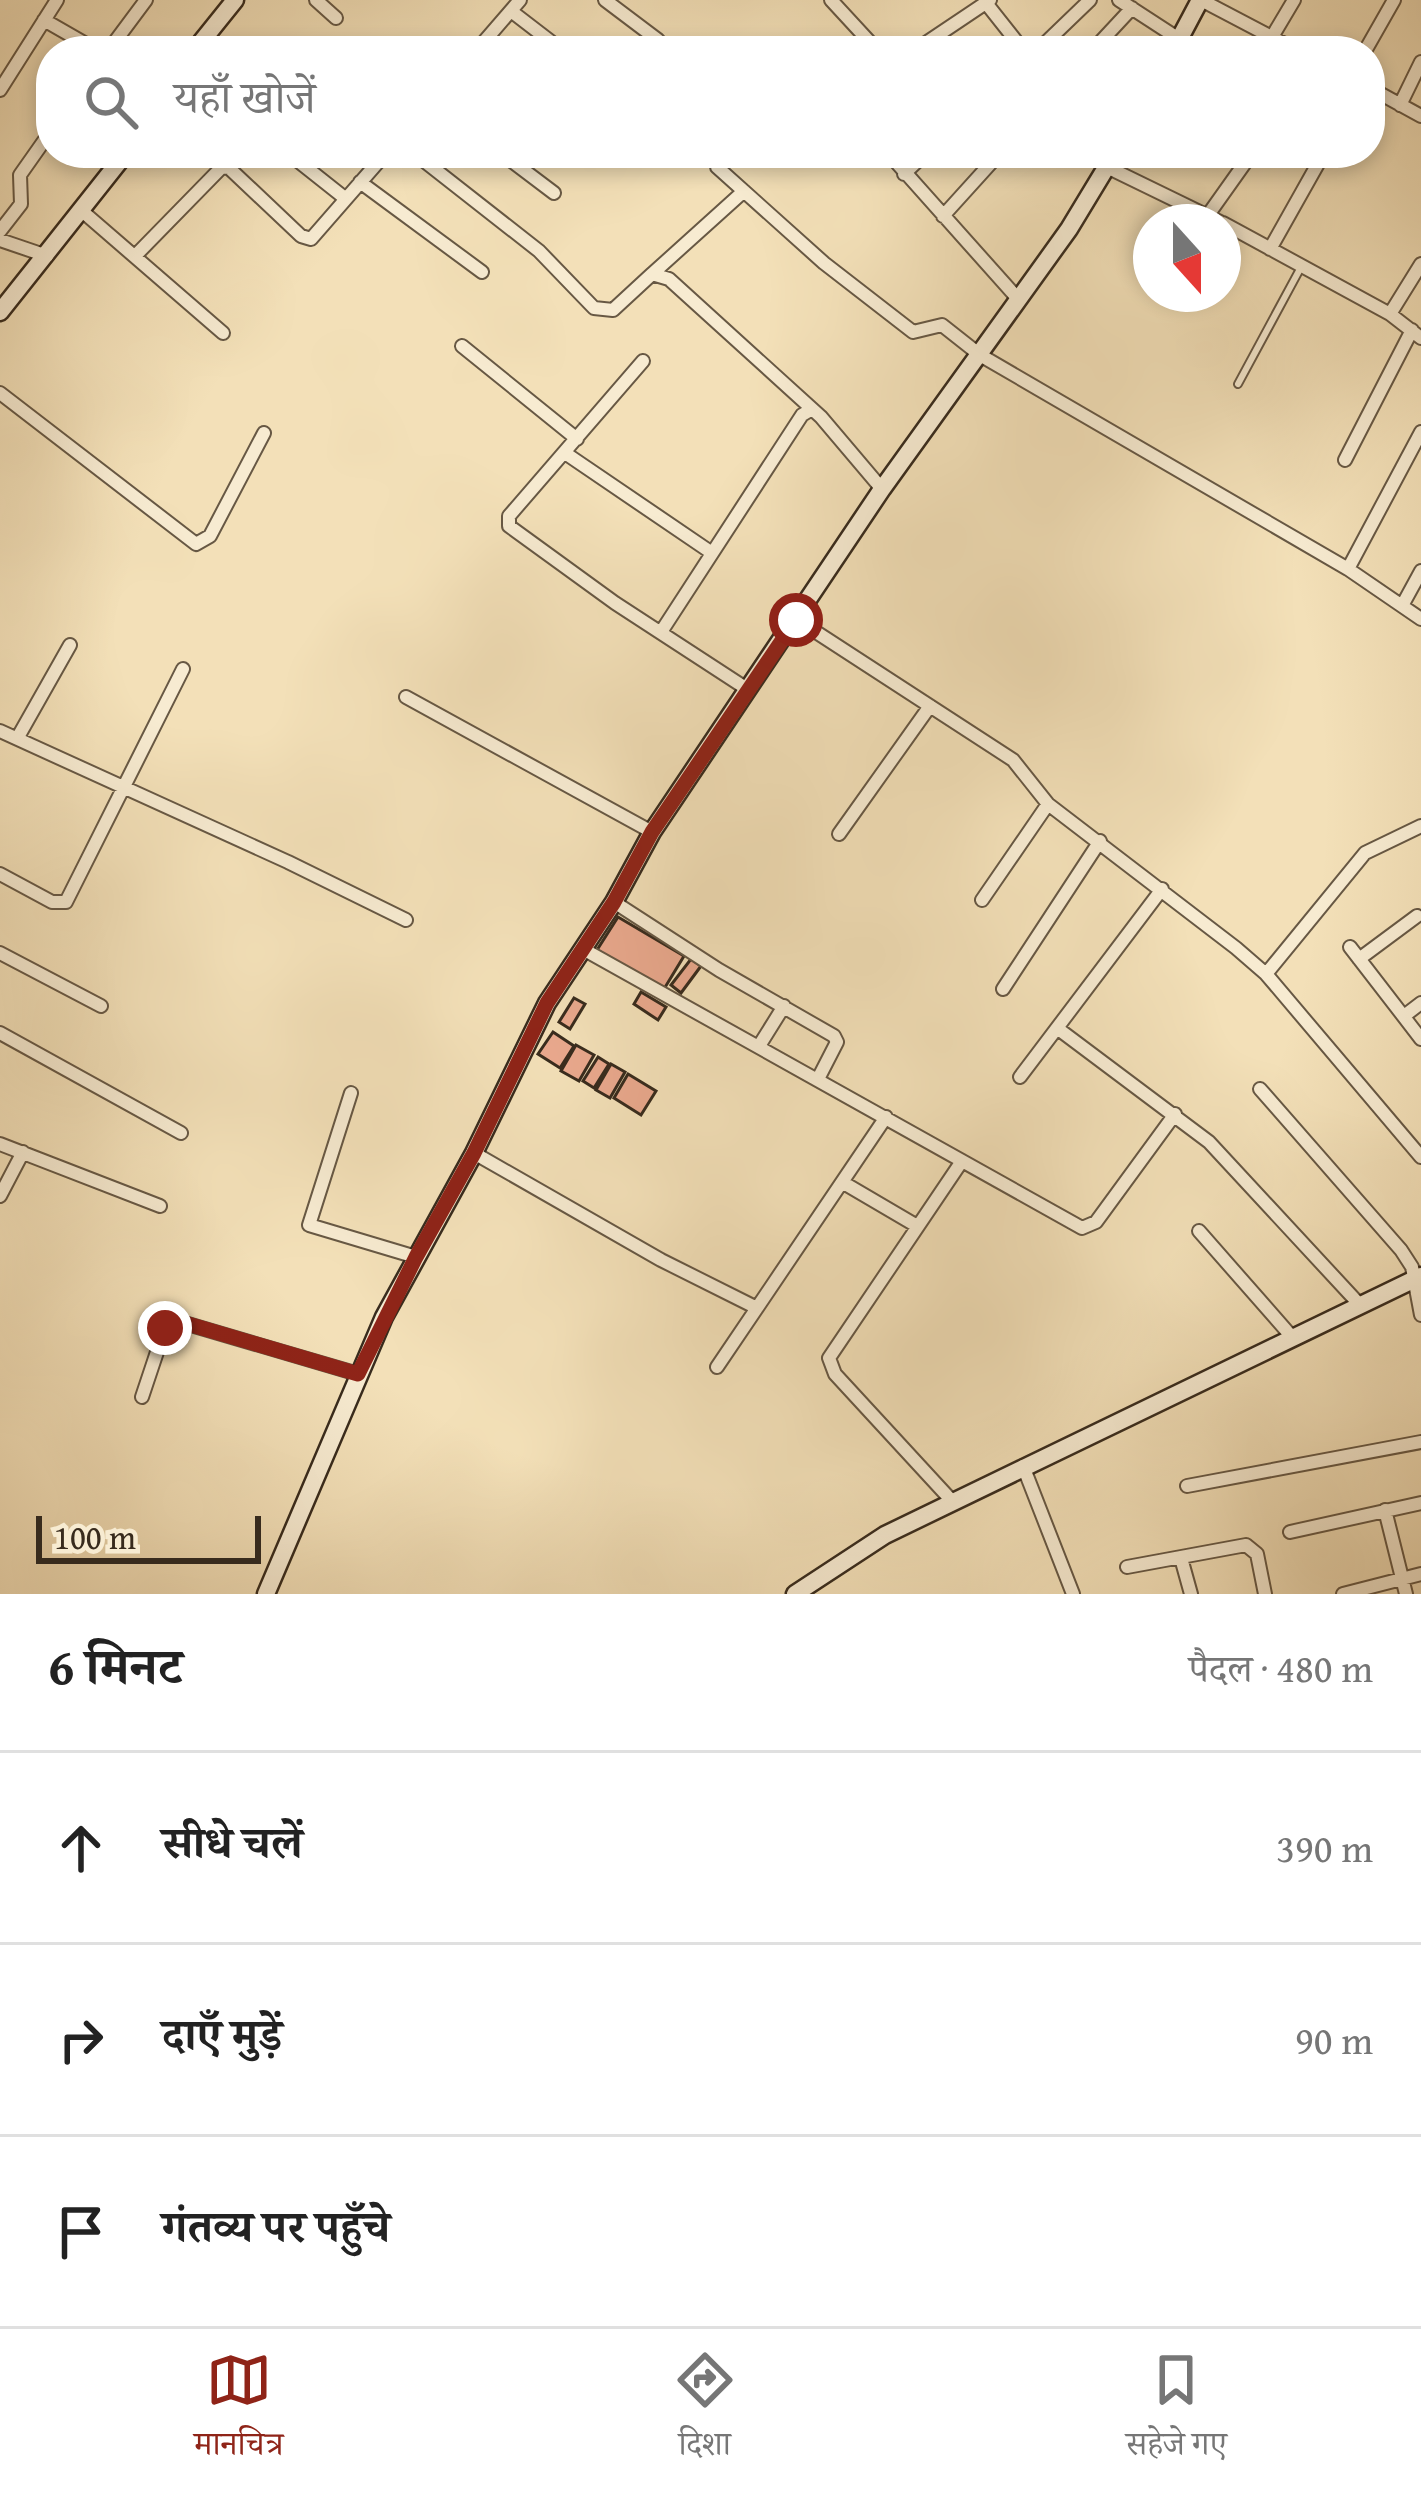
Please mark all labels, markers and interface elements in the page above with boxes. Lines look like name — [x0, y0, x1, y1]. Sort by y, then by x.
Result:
search box — [36, 36, 1385, 168]
text: यहाँ खोजें — [174, 64, 316, 129]
icon: search — [78, 69, 144, 135]
north arrow — [1133, 204, 1241, 312]
route start — [769, 593, 823, 647]
route end — [138, 1301, 192, 1355]
scale bar — [36, 1510, 261, 1563]
text: 100 m — [54, 1513, 136, 1561]
text: 6 मिनट — [48, 1628, 182, 1703]
text: पैदल · 480 m — [1189, 1639, 1373, 1696]
text: सीधे चलें — [162, 1809, 302, 1874]
icon: ahead — [48, 1815, 114, 1881]
text: 390 m — [1276, 1819, 1373, 1876]
text: दाएँ मुड़ें — [162, 2001, 282, 2066]
icon: right — [48, 2007, 114, 2073]
text: 90 m — [1295, 2011, 1373, 2068]
text: गंतव्य पर पहुँचे — [162, 2193, 390, 2258]
icon: arrive — [48, 2199, 114, 2265]
tab: मानचित्र — [194, 2347, 284, 2476]
tab: दिशा — [672, 2347, 738, 2476]
tab: सहेजे गए — [1126, 2347, 1227, 2476]

